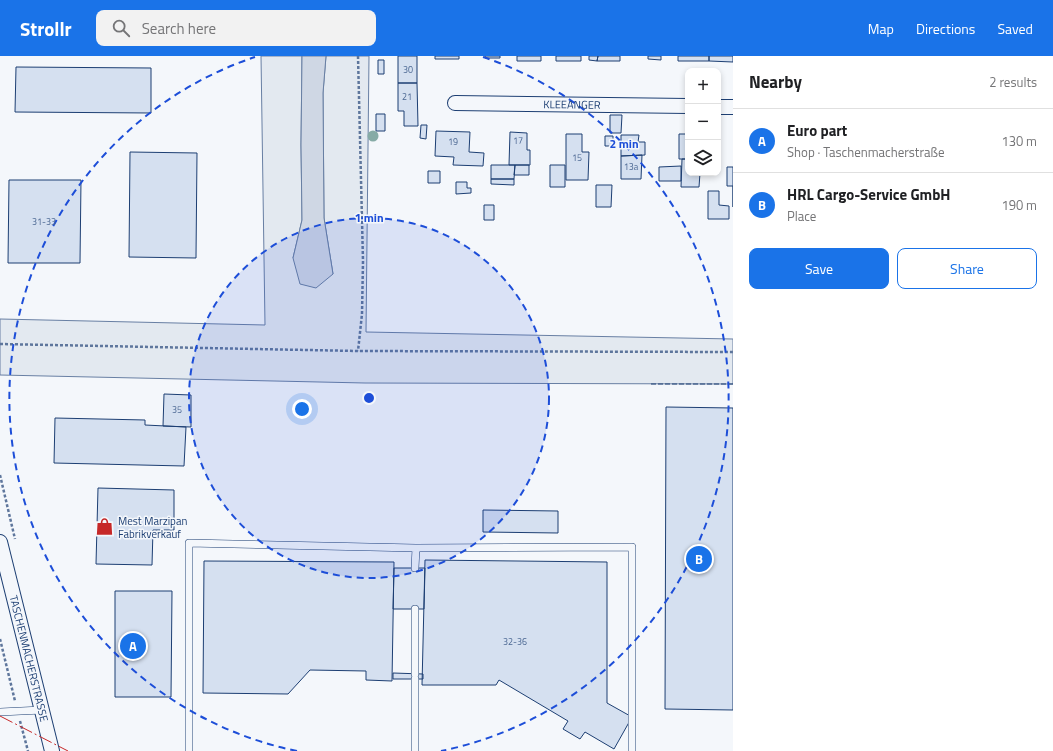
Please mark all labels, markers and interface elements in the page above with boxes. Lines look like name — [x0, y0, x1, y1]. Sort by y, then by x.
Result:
search box — [96, 10, 376, 46]
text: Strollr — [20, 14, 72, 43]
icon: search — [110, 17, 132, 39]
text: Search here — [142, 17, 216, 40]
text: Map — [868, 18, 894, 39]
text: Directions — [916, 18, 975, 39]
text: Saved — [997, 18, 1033, 39]
house number: 30 — [403, 63, 413, 76]
map controls — [685, 68, 721, 176]
button: + — [685, 68, 721, 104]
text: Nearby — [749, 69, 802, 95]
text: 2 results — [989, 72, 1037, 92]
house number: 21 — [402, 90, 412, 103]
street label: KLEEANGER — [543, 96, 601, 113]
button: − — [685, 104, 721, 140]
text: Euro part — [787, 119, 847, 142]
text: A — [758, 131, 766, 151]
text: 130 m — [1001, 131, 1037, 151]
house number: 17 — [513, 134, 523, 147]
text: 2 min — [609, 134, 639, 153]
house number: 19 — [448, 135, 458, 148]
button: layers — [685, 140, 721, 176]
text: Shop · Taschenmacherstraße — [787, 142, 944, 162]
house number: 15 — [572, 151, 582, 164]
house number: 13a — [624, 160, 639, 173]
text: HRL Cargo-Service GmbH — [787, 183, 950, 206]
text: B — [758, 195, 766, 215]
text: 190 m — [1001, 195, 1037, 215]
text: Place — [787, 206, 816, 226]
text: 1 min — [354, 208, 384, 227]
house number: 31-33 — [32, 215, 56, 228]
button: Save — [749, 248, 889, 289]
button: Share — [897, 248, 1037, 289]
centre of rings — [362, 391, 376, 405]
your location — [292, 399, 312, 419]
house number: 35 — [172, 403, 182, 416]
place label: Mest Marzipan Fabrikverkauf — [118, 513, 187, 542]
shop icon: Mest Marzipan Fabrikverkauf — [95, 517, 115, 537]
pin: B — [686, 544, 712, 574]
street label: TASCHENMACHERSTRASSE — [6, 594, 52, 723]
pin: A — [120, 631, 146, 661]
house number: 32-36 — [503, 635, 527, 648]

